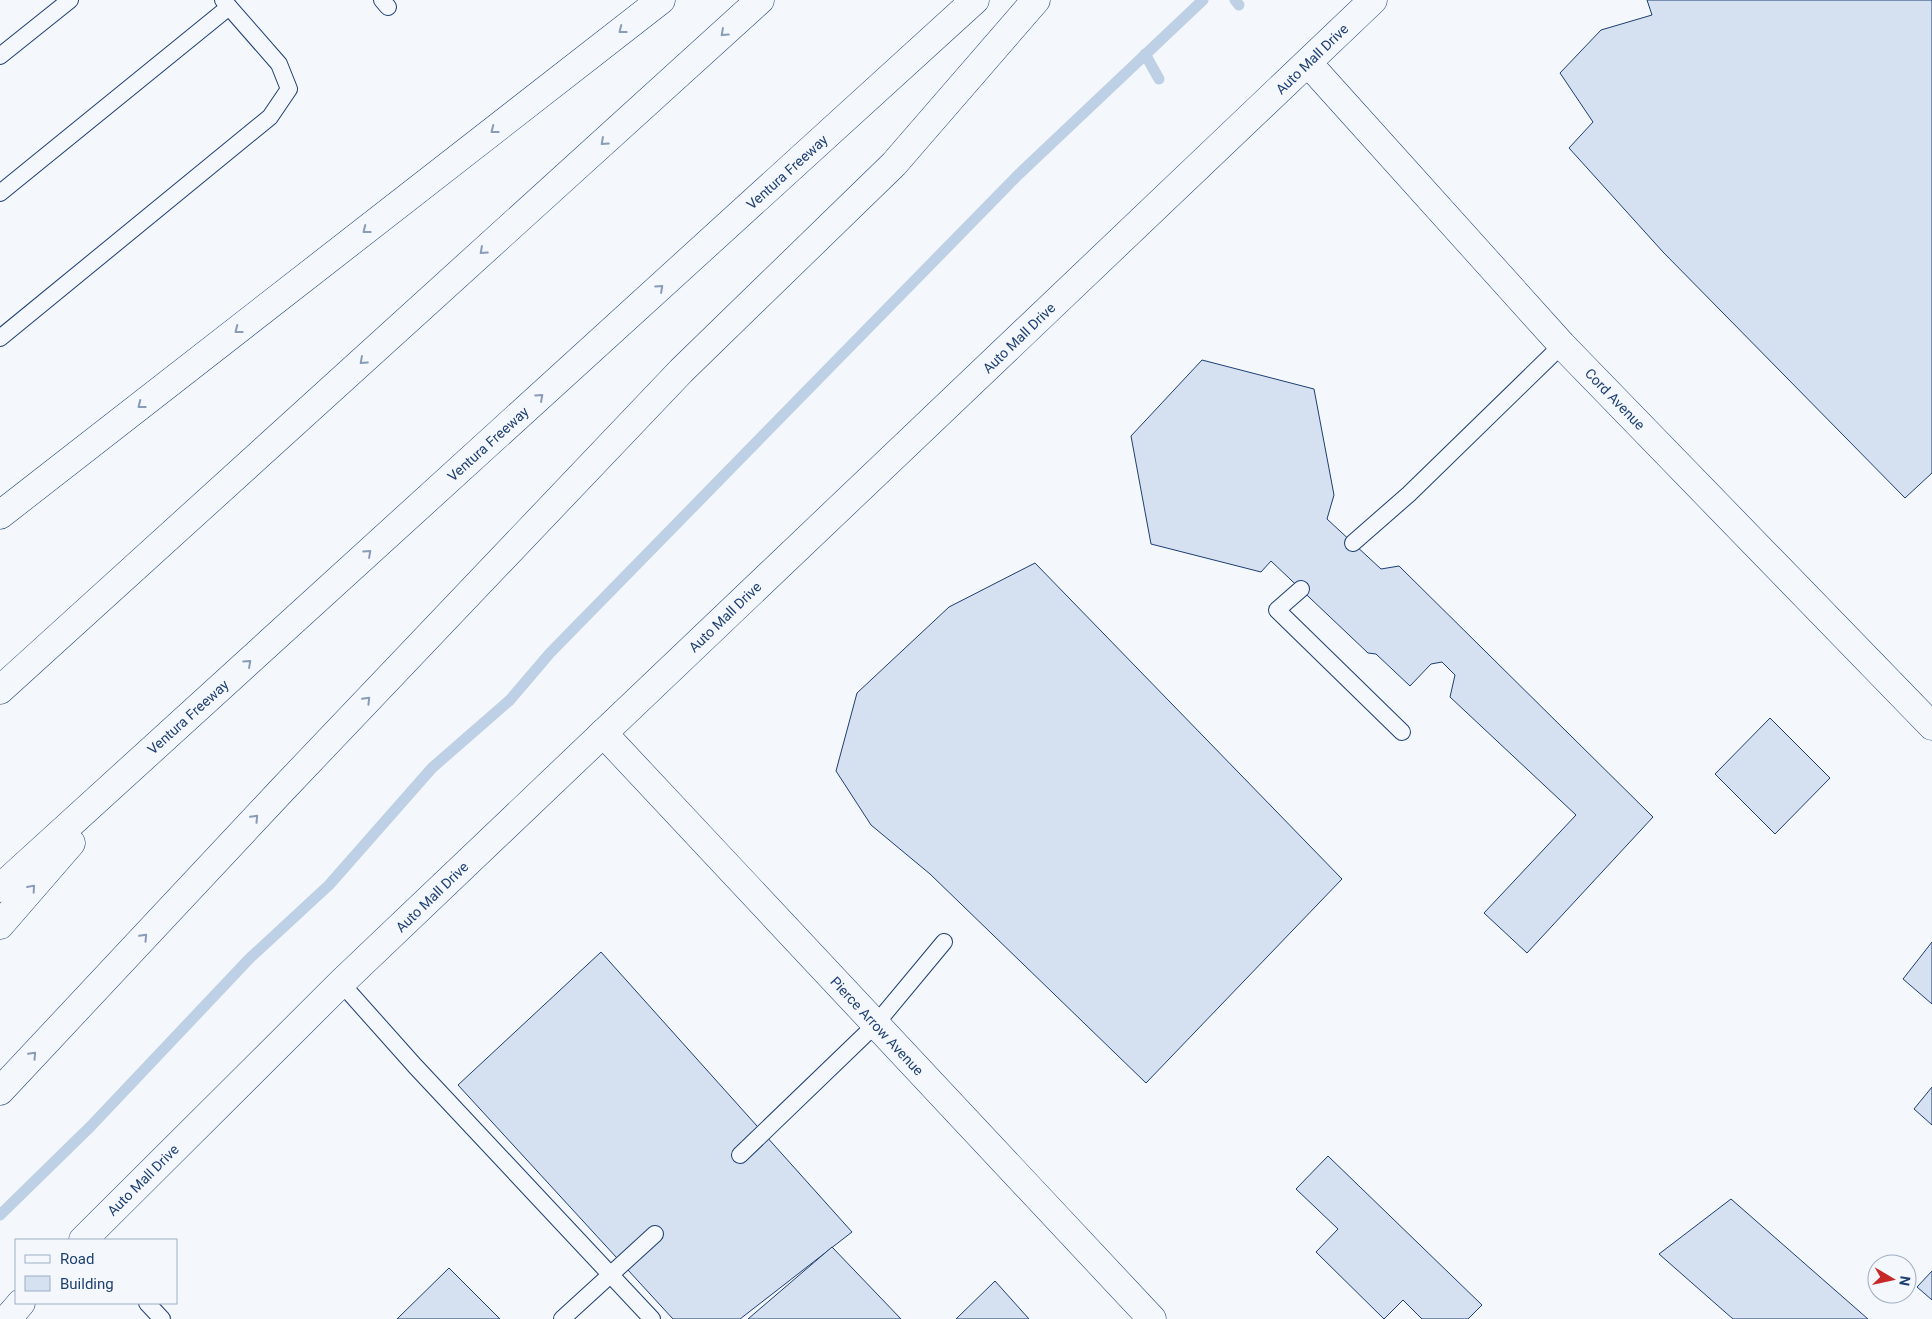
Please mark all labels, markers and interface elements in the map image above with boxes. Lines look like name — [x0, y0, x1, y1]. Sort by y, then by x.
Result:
street label: Auto Mall Drive — [1273, 21, 1351, 97]
one-way arrow — [618, 24, 628, 33]
one-way arrow — [720, 27, 729, 36]
one-way arrow — [491, 124, 500, 132]
street label: Ventura Freeway — [743, 131, 831, 213]
one-way arrow — [600, 136, 609, 145]
one-way arrow — [363, 224, 372, 232]
one-way arrow — [480, 245, 489, 254]
one-way arrow — [655, 285, 664, 294]
street label: Auto Mall Drive — [980, 300, 1058, 376]
one-way arrow — [235, 324, 244, 332]
one-way arrow — [360, 355, 369, 364]
street label: Cord Avenue — [1582, 365, 1648, 433]
one-way arrow — [534, 394, 543, 403]
one-way arrow — [138, 399, 147, 407]
street label: Ventura Freeway — [444, 403, 532, 485]
one-way arrow — [362, 550, 371, 559]
street label: Auto Mall Drive — [686, 579, 764, 655]
one-way arrow — [242, 660, 251, 669]
street label: Ventura Freeway — [144, 676, 232, 758]
one-way arrow — [361, 697, 370, 706]
one-way arrow — [249, 815, 258, 824]
street label: Auto Mall Drive — [393, 859, 471, 935]
one-way arrow — [26, 885, 35, 894]
one-way arrow — [138, 933, 147, 942]
street label: Pierce Arrow Avenue — [827, 973, 927, 1079]
one-way arrow — [27, 1052, 36, 1061]
street label: Auto Mall Drive — [104, 1141, 182, 1219]
legend — [15, 1239, 178, 1304]
text: Road — [60, 1250, 94, 1268]
north arrow — [1867, 1254, 1917, 1304]
text: Building — [60, 1275, 114, 1293]
text: N — [1896, 1275, 1914, 1287]

